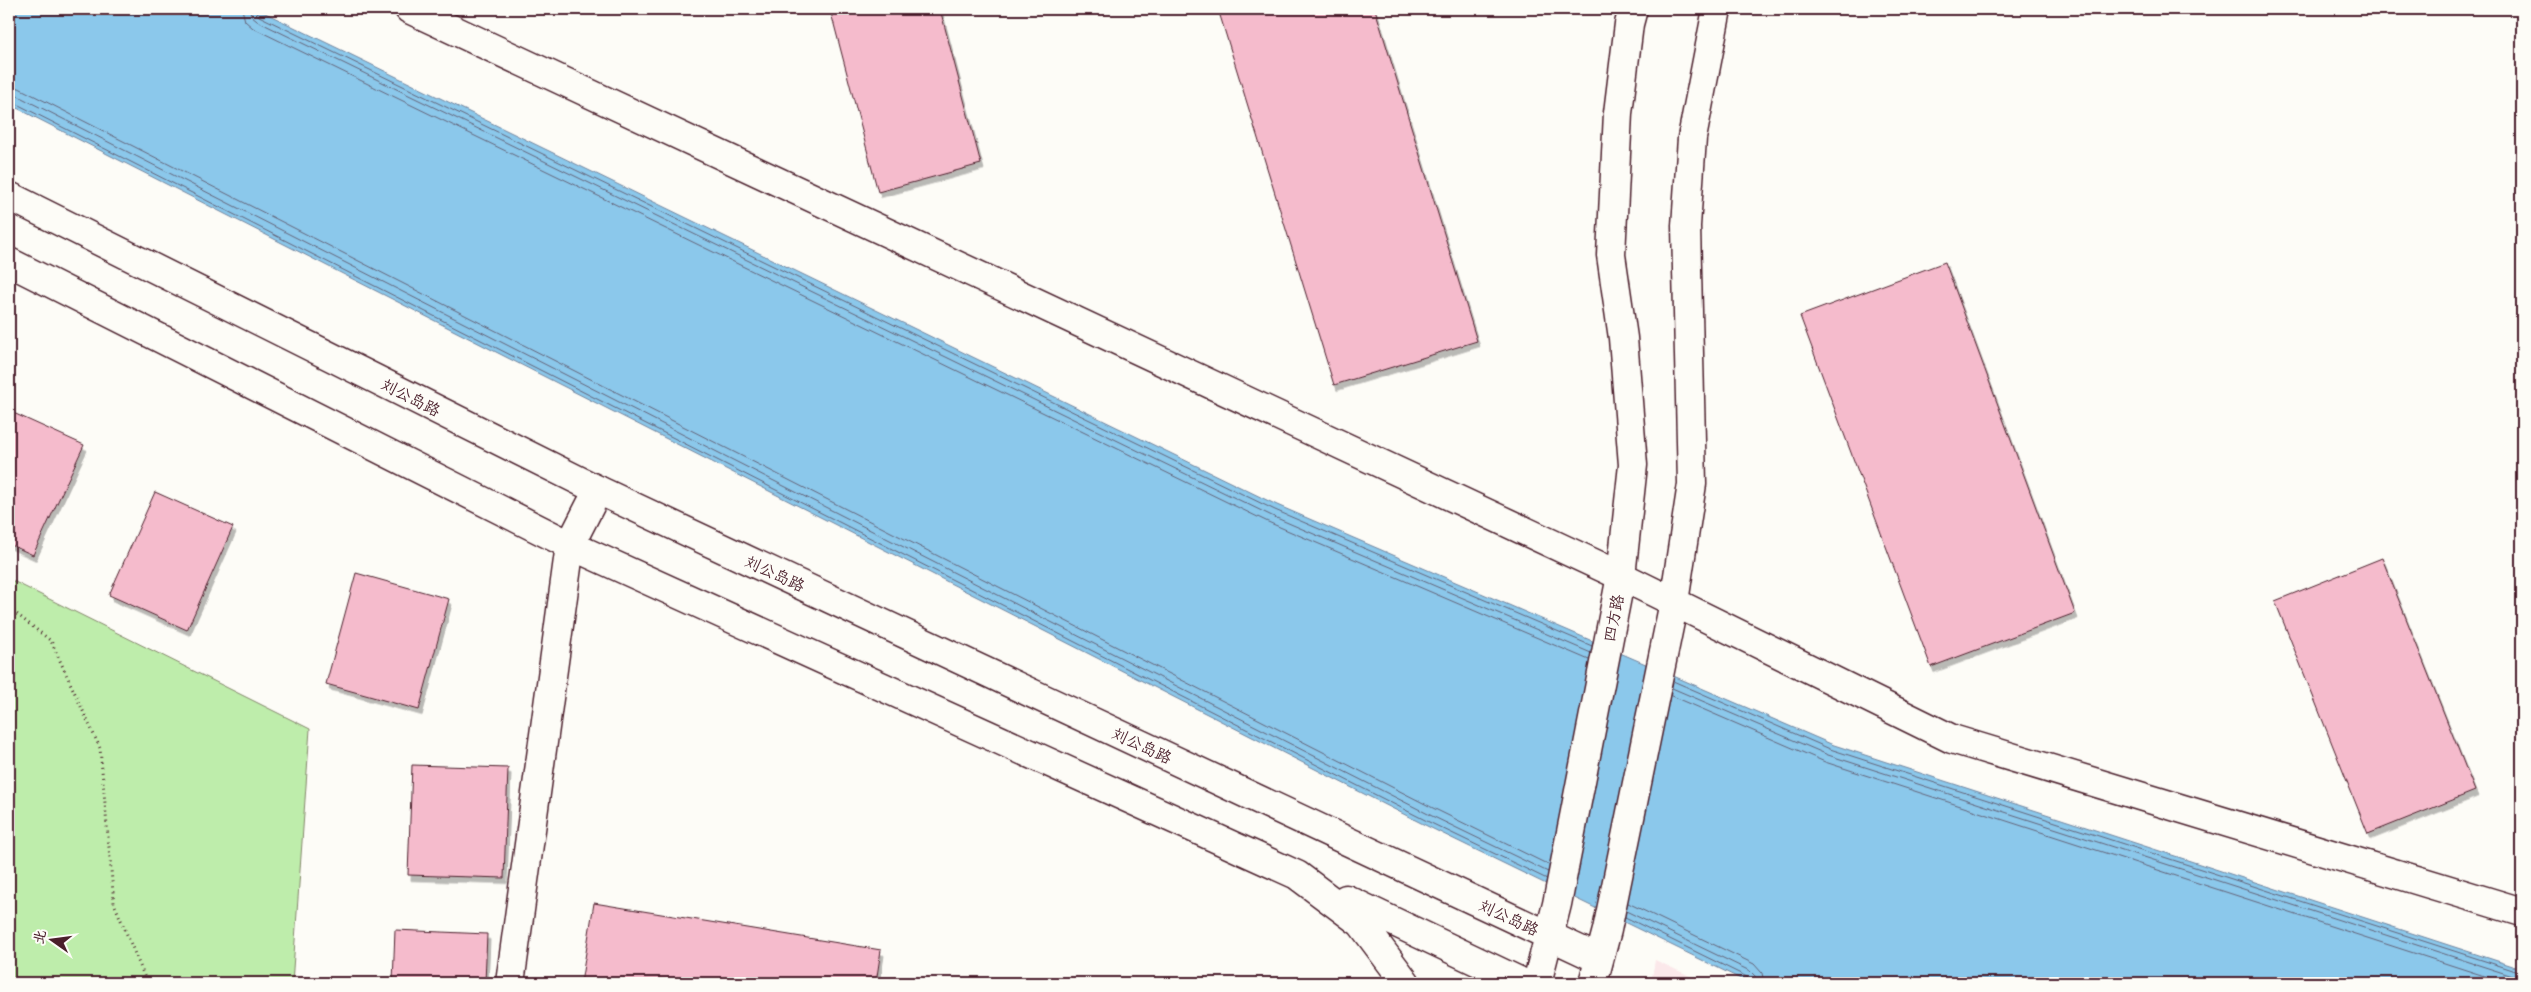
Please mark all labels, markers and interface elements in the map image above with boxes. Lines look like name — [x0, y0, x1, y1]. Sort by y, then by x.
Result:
street label: 刘公岛路 — [378, 374, 444, 420]
street label: 刘公岛路 — [742, 550, 808, 596]
street label: 四方路 — [1599, 593, 1627, 643]
street label: 刘公岛路 — [1109, 722, 1175, 768]
street label: 刘公岛路 — [1476, 894, 1542, 940]
north arrow — [28, 914, 78, 964]
text: 北 — [29, 928, 50, 946]

